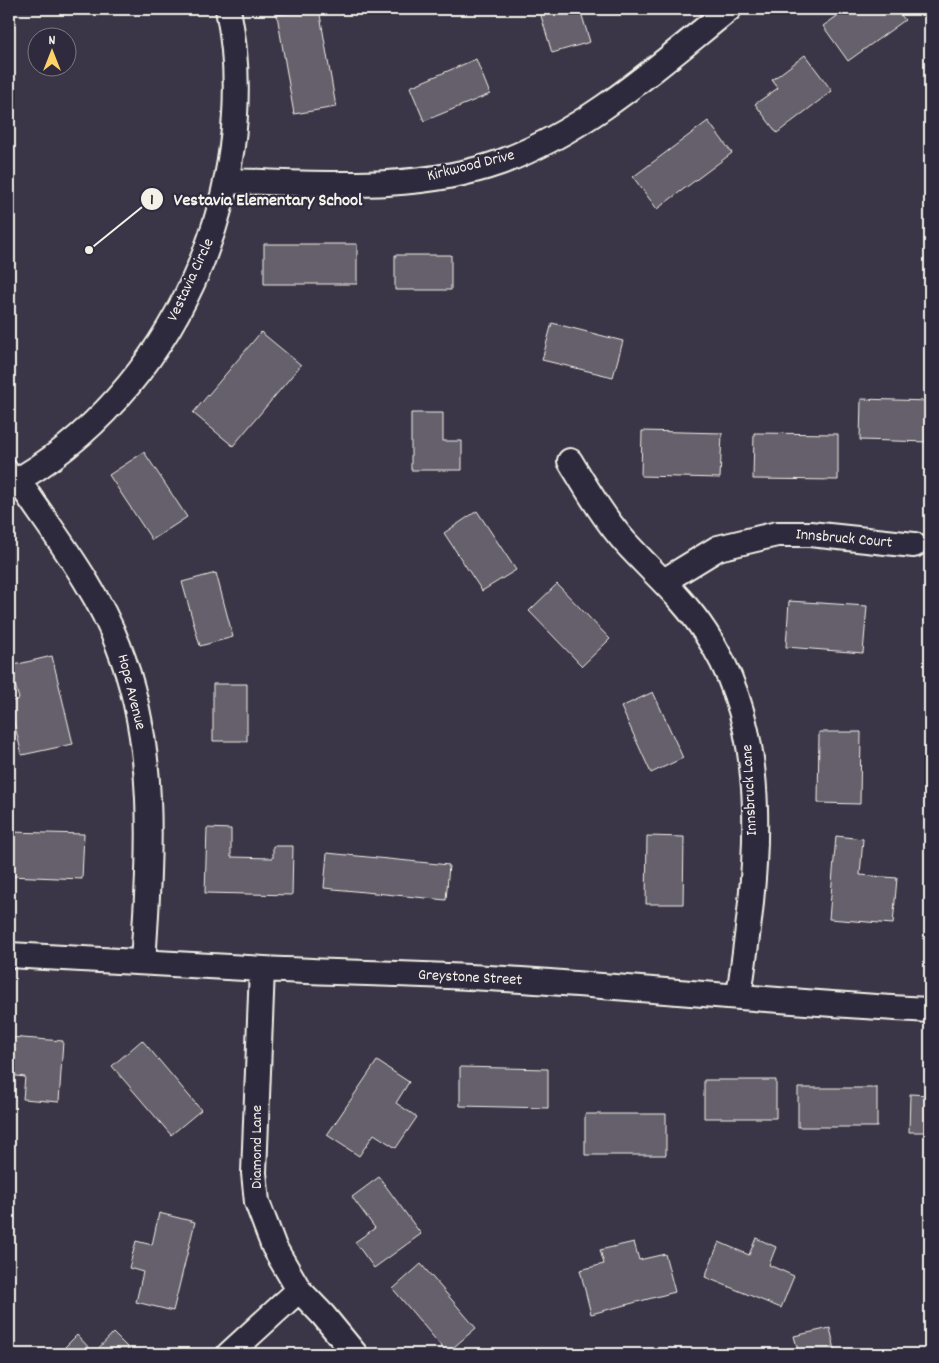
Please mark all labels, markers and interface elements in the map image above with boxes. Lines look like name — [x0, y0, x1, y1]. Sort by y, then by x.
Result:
north arrow — [28, 28, 78, 78]
text: N — [49, 31, 56, 51]
street label: Kirkwood Drive — [425, 144, 517, 188]
callout: Vestavia Elementary School — [139, 183, 372, 216]
text: Vestavia Elementary School — [174, 189, 363, 214]
text: 1 — [150, 190, 154, 212]
street label: Vestavia Circle — [162, 234, 220, 326]
street label: Innsbruck Court — [795, 523, 893, 555]
street label: Hope Avenue — [111, 652, 151, 732]
street label: Innsbruck Lane — [736, 744, 764, 836]
street label: Greystone Street — [417, 964, 523, 992]
street label: Diamond Lane — [246, 1105, 269, 1189]

